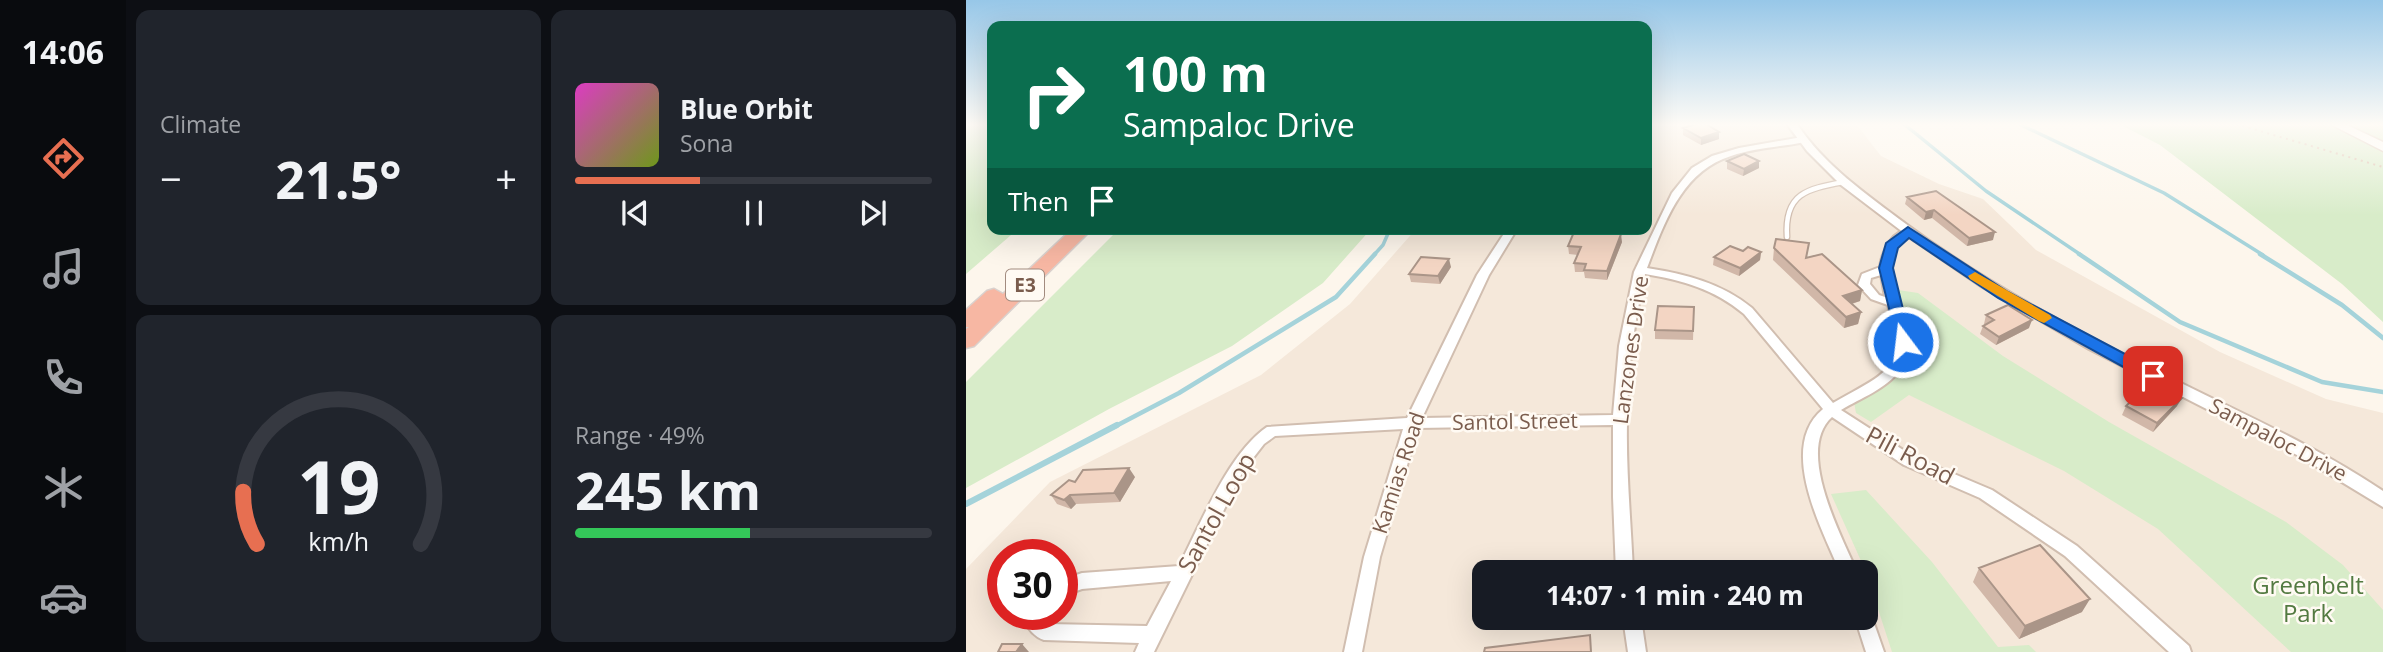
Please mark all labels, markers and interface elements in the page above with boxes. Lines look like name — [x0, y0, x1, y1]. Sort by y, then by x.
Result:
text: 14:06 — [22, 30, 104, 73]
text: 100 m — [1123, 40, 1268, 106]
icon: right — [1008, 49, 1099, 140]
text: Blue Orbit — [680, 91, 813, 127]
text: Sampaloc Drive — [1123, 103, 1355, 146]
text: Climate — [160, 108, 241, 140]
text: Sona — [680, 127, 733, 159]
icon: directions — [39, 134, 88, 183]
text: 21.5° — [275, 143, 402, 214]
text: − — [160, 152, 182, 204]
text: + — [495, 152, 517, 204]
icon: arrive — [1083, 182, 1121, 220]
text: Then — [1008, 183, 1069, 219]
icon: previous — [616, 194, 654, 232]
icon: pause — [735, 194, 773, 232]
icon: next — [854, 194, 892, 232]
icon: music — [39, 244, 88, 293]
road number: E3 — [1006, 270, 1044, 300]
street label: Lanzones Drive — [1606, 274, 1654, 426]
position arrow — [1866, 305, 1940, 379]
pin — [2123, 346, 2183, 406]
icon: phone — [39, 353, 88, 402]
icon: arrive — [2134, 357, 2172, 395]
street label: Sampaloc Drive — [2205, 391, 2352, 487]
street label: Santol Street — [1452, 406, 1578, 436]
street label: Kamias Road — [1365, 408, 1431, 537]
street label: Pili Road — [1861, 418, 1961, 492]
text: Range · 49% — [575, 419, 705, 451]
text: 19 — [297, 437, 380, 536]
street label: Santol Loop — [1169, 446, 1262, 578]
text: 245 km — [575, 454, 761, 525]
icon: climate — [39, 463, 88, 512]
text: km/h — [308, 524, 369, 558]
speed limit sign: 30 — [987, 539, 1078, 630]
park label: Greenbelt Park — [2252, 568, 2364, 629]
icon: car — [39, 573, 88, 622]
text: 14:07 · 1 min · 240 m — [1546, 577, 1804, 613]

